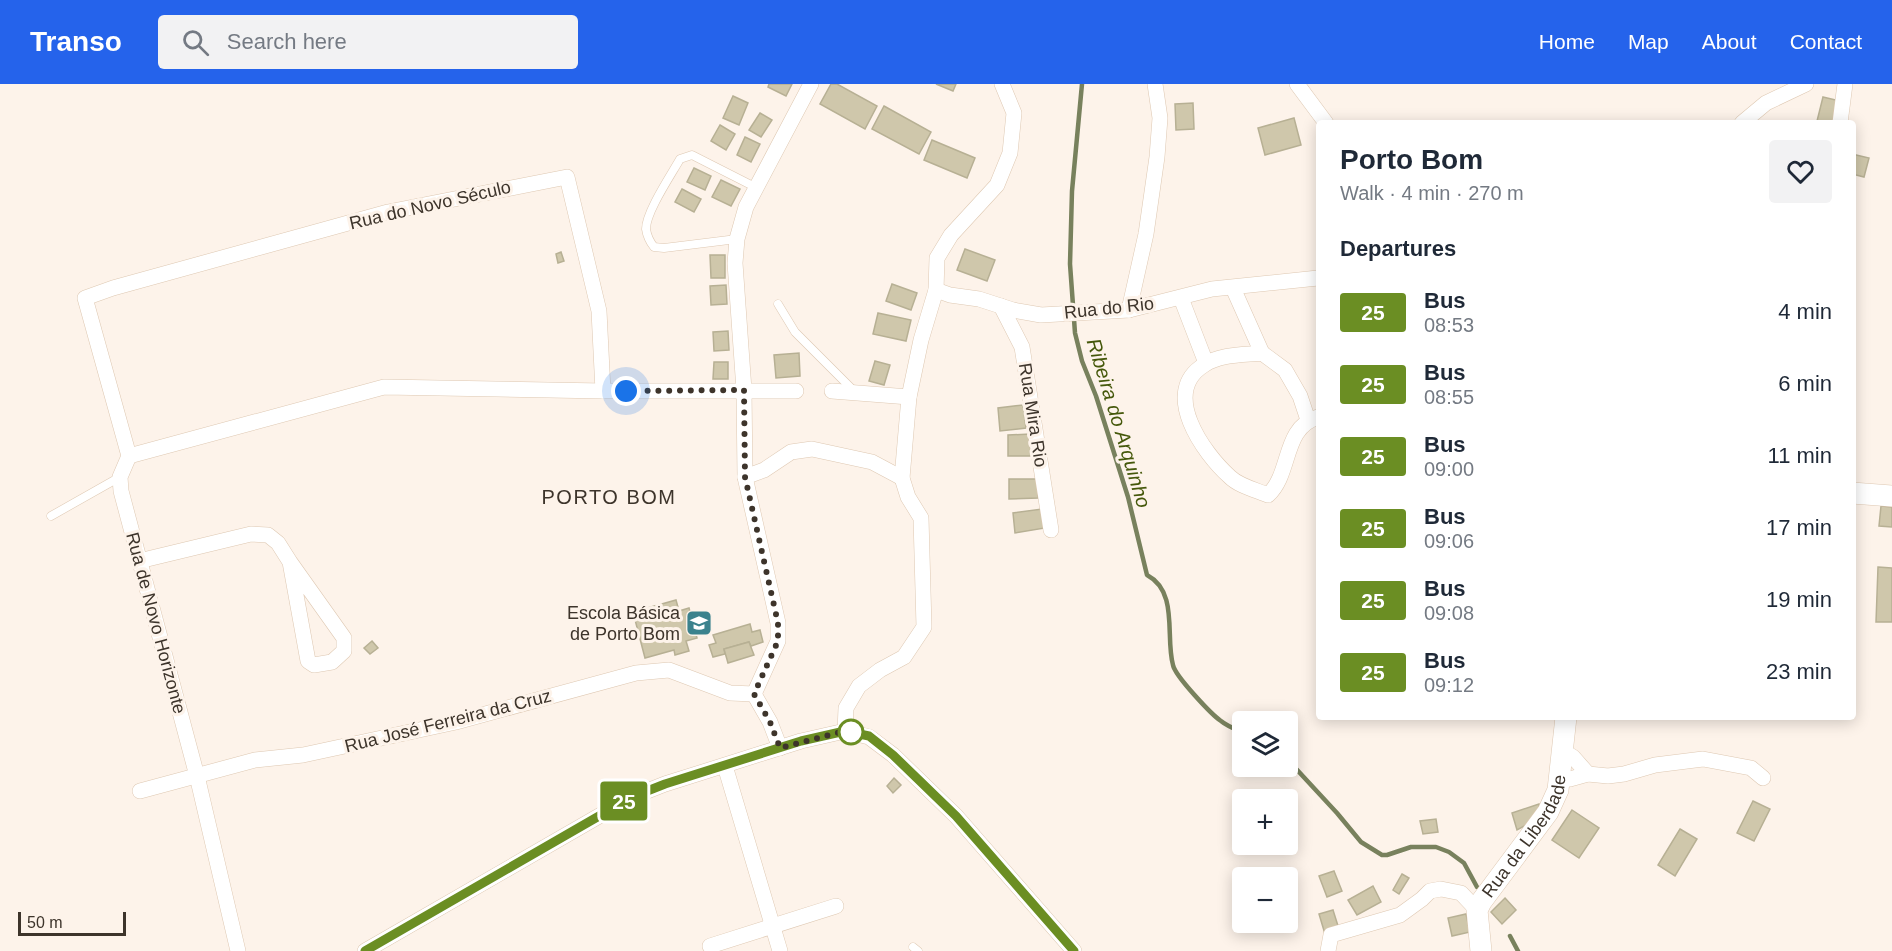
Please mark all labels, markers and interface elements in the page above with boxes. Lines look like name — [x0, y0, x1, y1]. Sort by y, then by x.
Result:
search box — [158, 15, 578, 69]
text: Transo — [30, 26, 122, 57]
icon: search — [179, 26, 212, 59]
text: Search here — [227, 29, 347, 54]
text: Home — [1539, 30, 1595, 53]
text: Map — [1628, 30, 1669, 53]
text: About — [1702, 30, 1757, 53]
text: Contact — [1790, 30, 1862, 53]
button: heart — [1769, 140, 1832, 203]
text: Porto Bom — [1340, 144, 1483, 175]
street label: Rua do Novo Século — [347, 177, 513, 233]
text: Walk · 4 min · 270 m — [1340, 182, 1524, 204]
text: Departures — [1340, 236, 1456, 261]
text: Bus — [1424, 288, 1466, 313]
street label: Rua do Rio — [1063, 293, 1155, 323]
text: 4 min — [1778, 299, 1832, 324]
text: 25 — [1361, 301, 1385, 324]
text: 08:53 — [1424, 314, 1474, 336]
water label: Ribeira do Arquinho — [1083, 336, 1155, 510]
text: Bus — [1424, 360, 1466, 385]
street label: Rua Mira Rio — [1015, 362, 1051, 468]
text: 6 min — [1778, 371, 1832, 396]
text: 25 — [1361, 373, 1385, 396]
your location — [611, 376, 641, 406]
text: 08:55 — [1424, 386, 1474, 408]
text: Bus — [1424, 432, 1466, 457]
text: 11 min — [1768, 443, 1832, 468]
text: 25 — [1361, 445, 1385, 468]
text: 09:00 — [1424, 458, 1474, 480]
district label: PORTO BOM — [541, 486, 677, 508]
text: Bus — [1424, 504, 1466, 529]
text: 17 min — [1766, 515, 1832, 540]
text: 25 — [1361, 517, 1385, 540]
street label: Rua de Novo Horizonte — [122, 530, 190, 716]
text: 09:06 — [1424, 530, 1474, 552]
text: Bus — [1424, 576, 1466, 601]
text: 19 min — [1766, 587, 1832, 612]
text: 25 — [1361, 589, 1385, 612]
text: 09:08 — [1424, 602, 1474, 624]
place label: Escola Básica de Porto Bom — [567, 603, 681, 644]
school or university icon: Escola Básica de Porto Bom — [684, 608, 714, 638]
text: Bus — [1424, 648, 1466, 673]
text: 23 min — [1766, 659, 1832, 684]
text: 25 — [1361, 661, 1385, 684]
text: 09:12 — [1424, 674, 1474, 696]
street label: Rua José Ferreira da Cruz — [343, 686, 553, 756]
map controls — [1232, 711, 1298, 933]
button: layers — [1232, 711, 1298, 777]
unlabelled marker — [838, 719, 864, 745]
street label: Rua da Liberdade — [1478, 774, 1570, 901]
line badge: 25 — [597, 782, 651, 820]
button: + — [1232, 789, 1298, 855]
text: 25 — [612, 790, 636, 813]
button: − — [1232, 867, 1298, 933]
scale bar — [18, 909, 126, 936]
text: 50 m — [27, 914, 63, 931]

